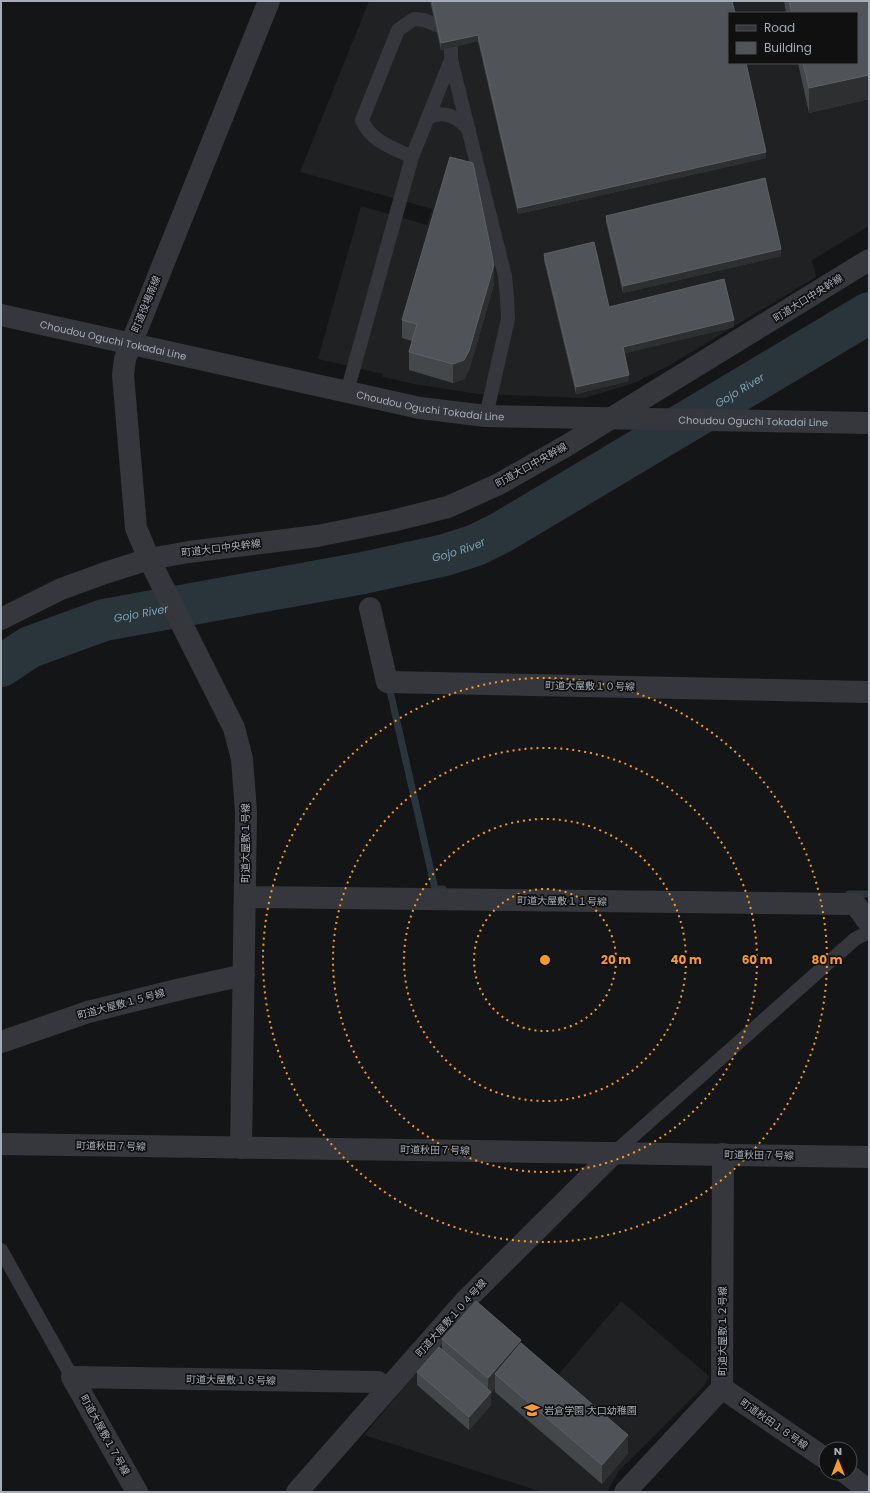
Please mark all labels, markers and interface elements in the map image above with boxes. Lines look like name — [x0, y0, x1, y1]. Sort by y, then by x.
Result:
legend — [728, 12, 858, 64]
text: Road — [764, 19, 795, 36]
text: Building — [764, 39, 812, 56]
street label: 町道大口中央幹線 — [770, 270, 846, 326]
street label: 町道役場南線 — [128, 273, 164, 335]
street label: Choudou Oguchi Tokadai Line — [39, 316, 188, 363]
water label: Gojo River — [712, 369, 768, 411]
street label: Choudou Oguchi Tokadai Line — [355, 387, 504, 424]
street label: Choudou Oguchi Tokadai Line — [678, 412, 828, 430]
street label: 町道大口中央幹線 — [492, 439, 570, 491]
water label: Gojo River — [430, 533, 489, 566]
street label: 町道大口中央幹線 — [180, 536, 262, 560]
water label: Gojo River — [112, 600, 170, 626]
street label: 町道大屋敷１０号線 — [545, 678, 635, 694]
street label: 町道大屋敷１号線 — [238, 803, 253, 883]
street label: 町道大屋敷１１号線 — [517, 893, 607, 909]
text: 20 m — [601, 951, 631, 968]
text: 40 m — [670, 951, 702, 968]
text: 60 m — [742, 951, 773, 968]
text: 80 m — [812, 951, 843, 968]
centre of rings — [538, 953, 552, 967]
street label: 町道大屋敷１５号線 — [76, 985, 166, 1023]
street label: 町道秋田７号線 — [76, 1138, 146, 1154]
street label: 町道秋田７号線 — [400, 1142, 470, 1158]
street label: 町道秋田７号線 — [724, 1147, 794, 1163]
street label: 町道大屋敷１０４号線 — [412, 1276, 490, 1360]
street label: 町道大屋敷１２号線 — [715, 1286, 730, 1376]
street label: 町道大屋敷１８号線 — [186, 1372, 276, 1388]
street label: 町道大屋敷１７号線 — [77, 1392, 133, 1478]
street label: 町道秋田１８号線 — [737, 1395, 811, 1453]
school or university icon: 岩倉学園 大口幼稚園 — [523, 1401, 541, 1419]
place label: 岩倉学園 大口幼稚園 — [544, 1403, 637, 1418]
north arrow — [818, 1441, 858, 1481]
text: N — [834, 1443, 842, 1459]

